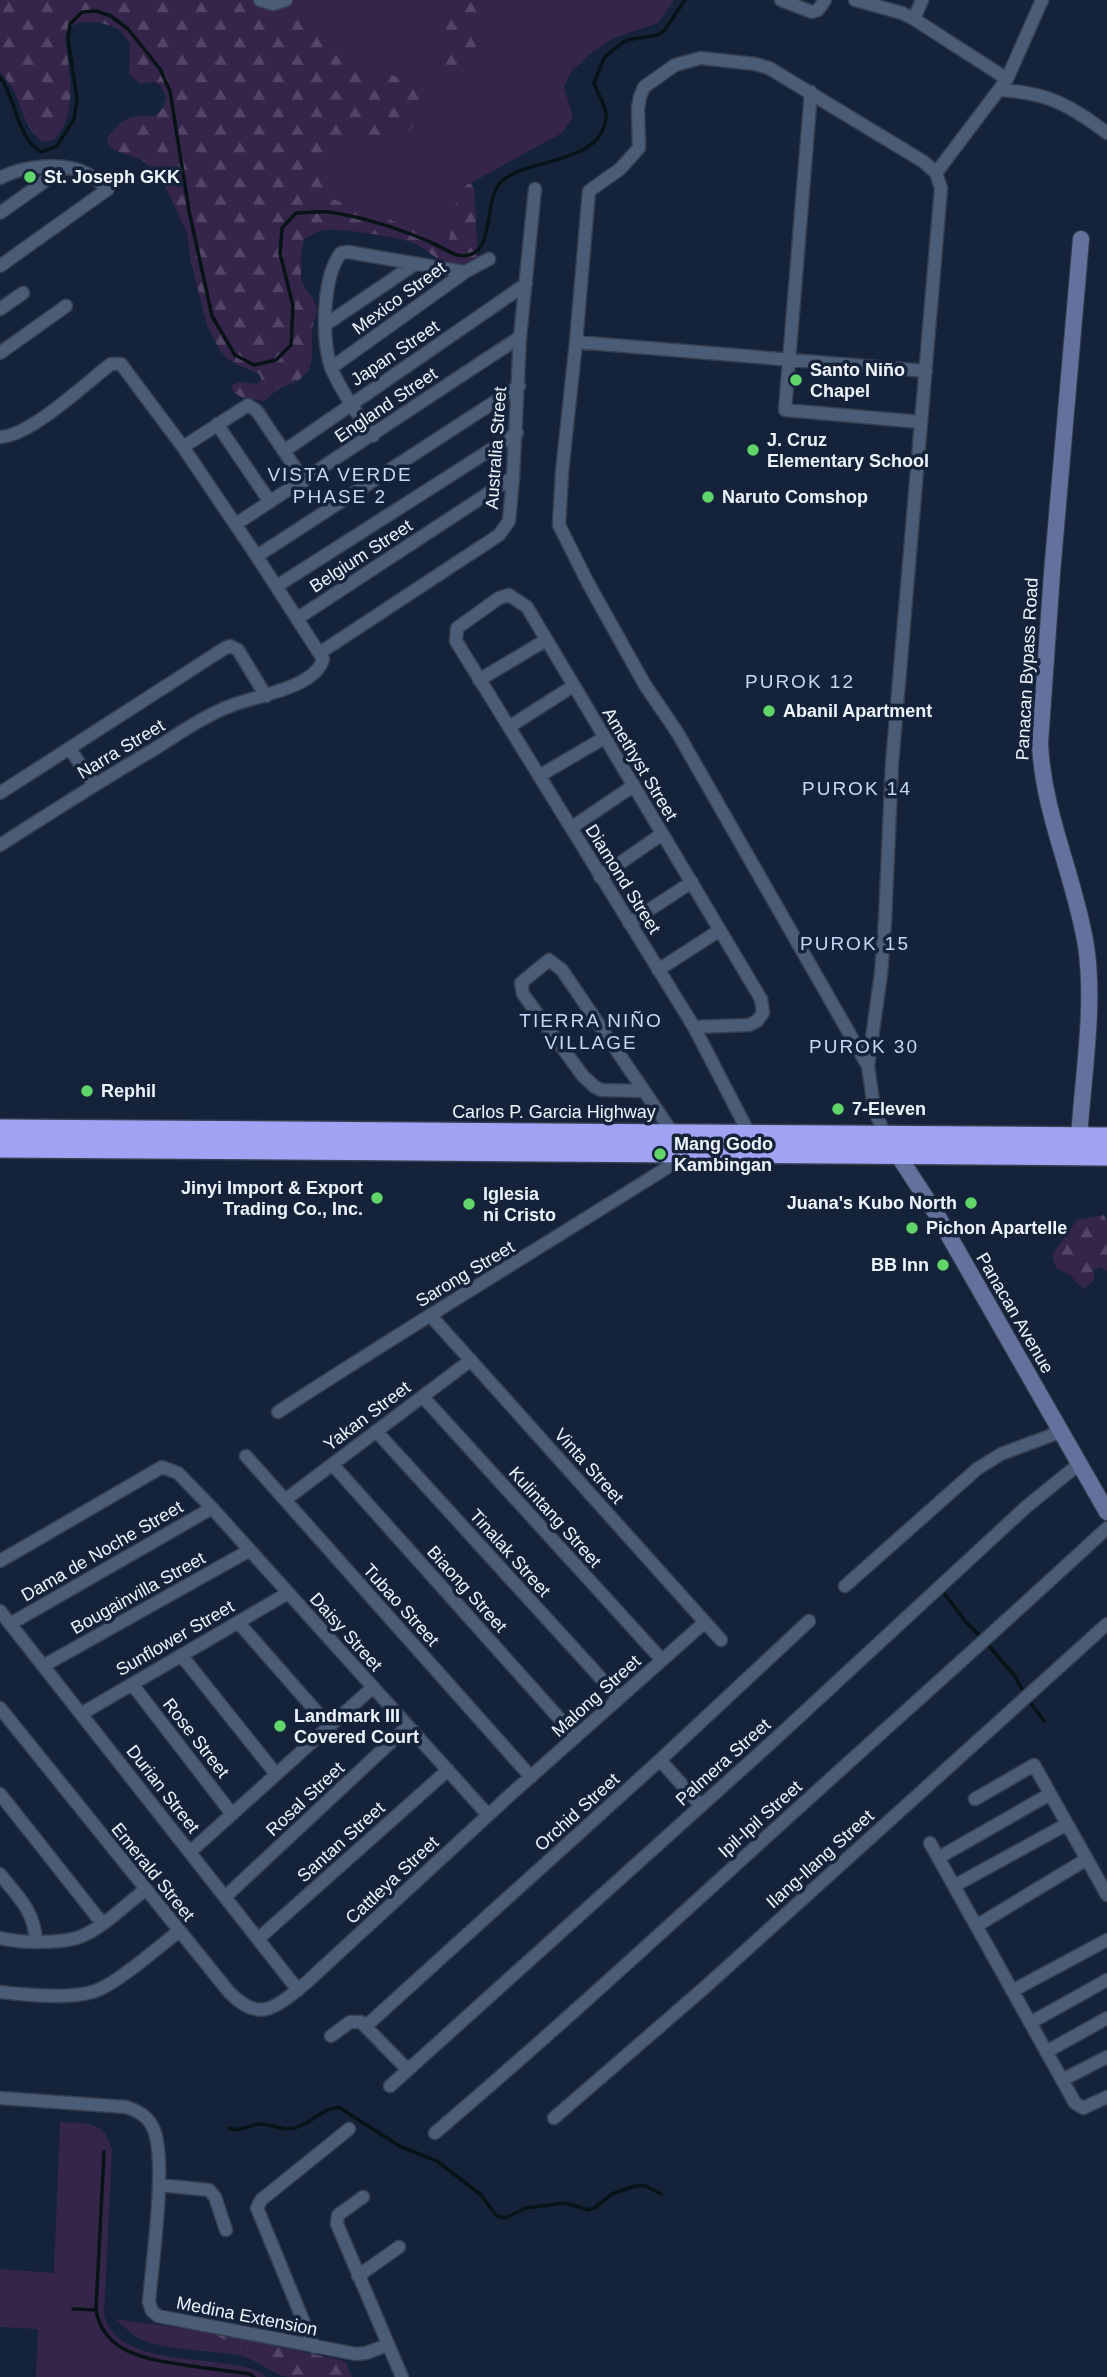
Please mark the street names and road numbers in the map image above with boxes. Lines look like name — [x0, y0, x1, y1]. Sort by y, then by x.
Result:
street label: Mexico Street — [349, 258, 449, 338]
street label: Japan Street — [347, 316, 443, 390]
street label: England Street — [331, 363, 441, 447]
street label: Australia Street — [482, 386, 510, 510]
street label: Belgium Street — [306, 515, 416, 597]
street label: Panacan Bypass Road — [1012, 577, 1042, 761]
street label: Amethyst Street — [598, 704, 682, 824]
street label: Narra Street — [74, 715, 168, 783]
street label: Diamond Street — [581, 821, 665, 937]
street label: Carlos P. Garcia Highway — [452, 1102, 656, 1122]
street label: Sarong Street — [412, 1237, 518, 1311]
street label: Panacan Avenue — [972, 1249, 1058, 1377]
street label: Yakan Street — [320, 1377, 414, 1455]
street label: Vinta Street — [550, 1424, 628, 1508]
street label: Kulintang Street — [505, 1463, 605, 1571]
street label: Dama de Noche Street — [18, 1497, 186, 1605]
street label: Tinalak Street — [466, 1505, 554, 1601]
street label: Biaong Street — [423, 1542, 511, 1636]
street label: Bougainvilla Street — [68, 1548, 208, 1638]
street label: Tubao Street — [359, 1560, 443, 1650]
street label: Daisy Street — [306, 1589, 386, 1675]
street label: Sunflower Street — [112, 1596, 238, 1680]
street label: Malong Street — [548, 1651, 644, 1741]
street label: Rose Street — [159, 1694, 233, 1782]
street label: Palmera Street — [672, 1714, 774, 1810]
street label: Durian Street — [122, 1741, 204, 1837]
street label: Rosal Street — [262, 1758, 348, 1840]
street label: Orchid Street — [531, 1769, 623, 1855]
street label: Ipil-Ipil Street — [714, 1776, 806, 1862]
street label: Santan Street — [293, 1798, 389, 1886]
street label: Ilang-Ilang Street — [762, 1806, 878, 1912]
street label: Emerald Street — [107, 1819, 199, 1925]
street label: Cattleya Street — [342, 1832, 442, 1928]
street label: Medina Extension — [175, 2293, 319, 2339]

